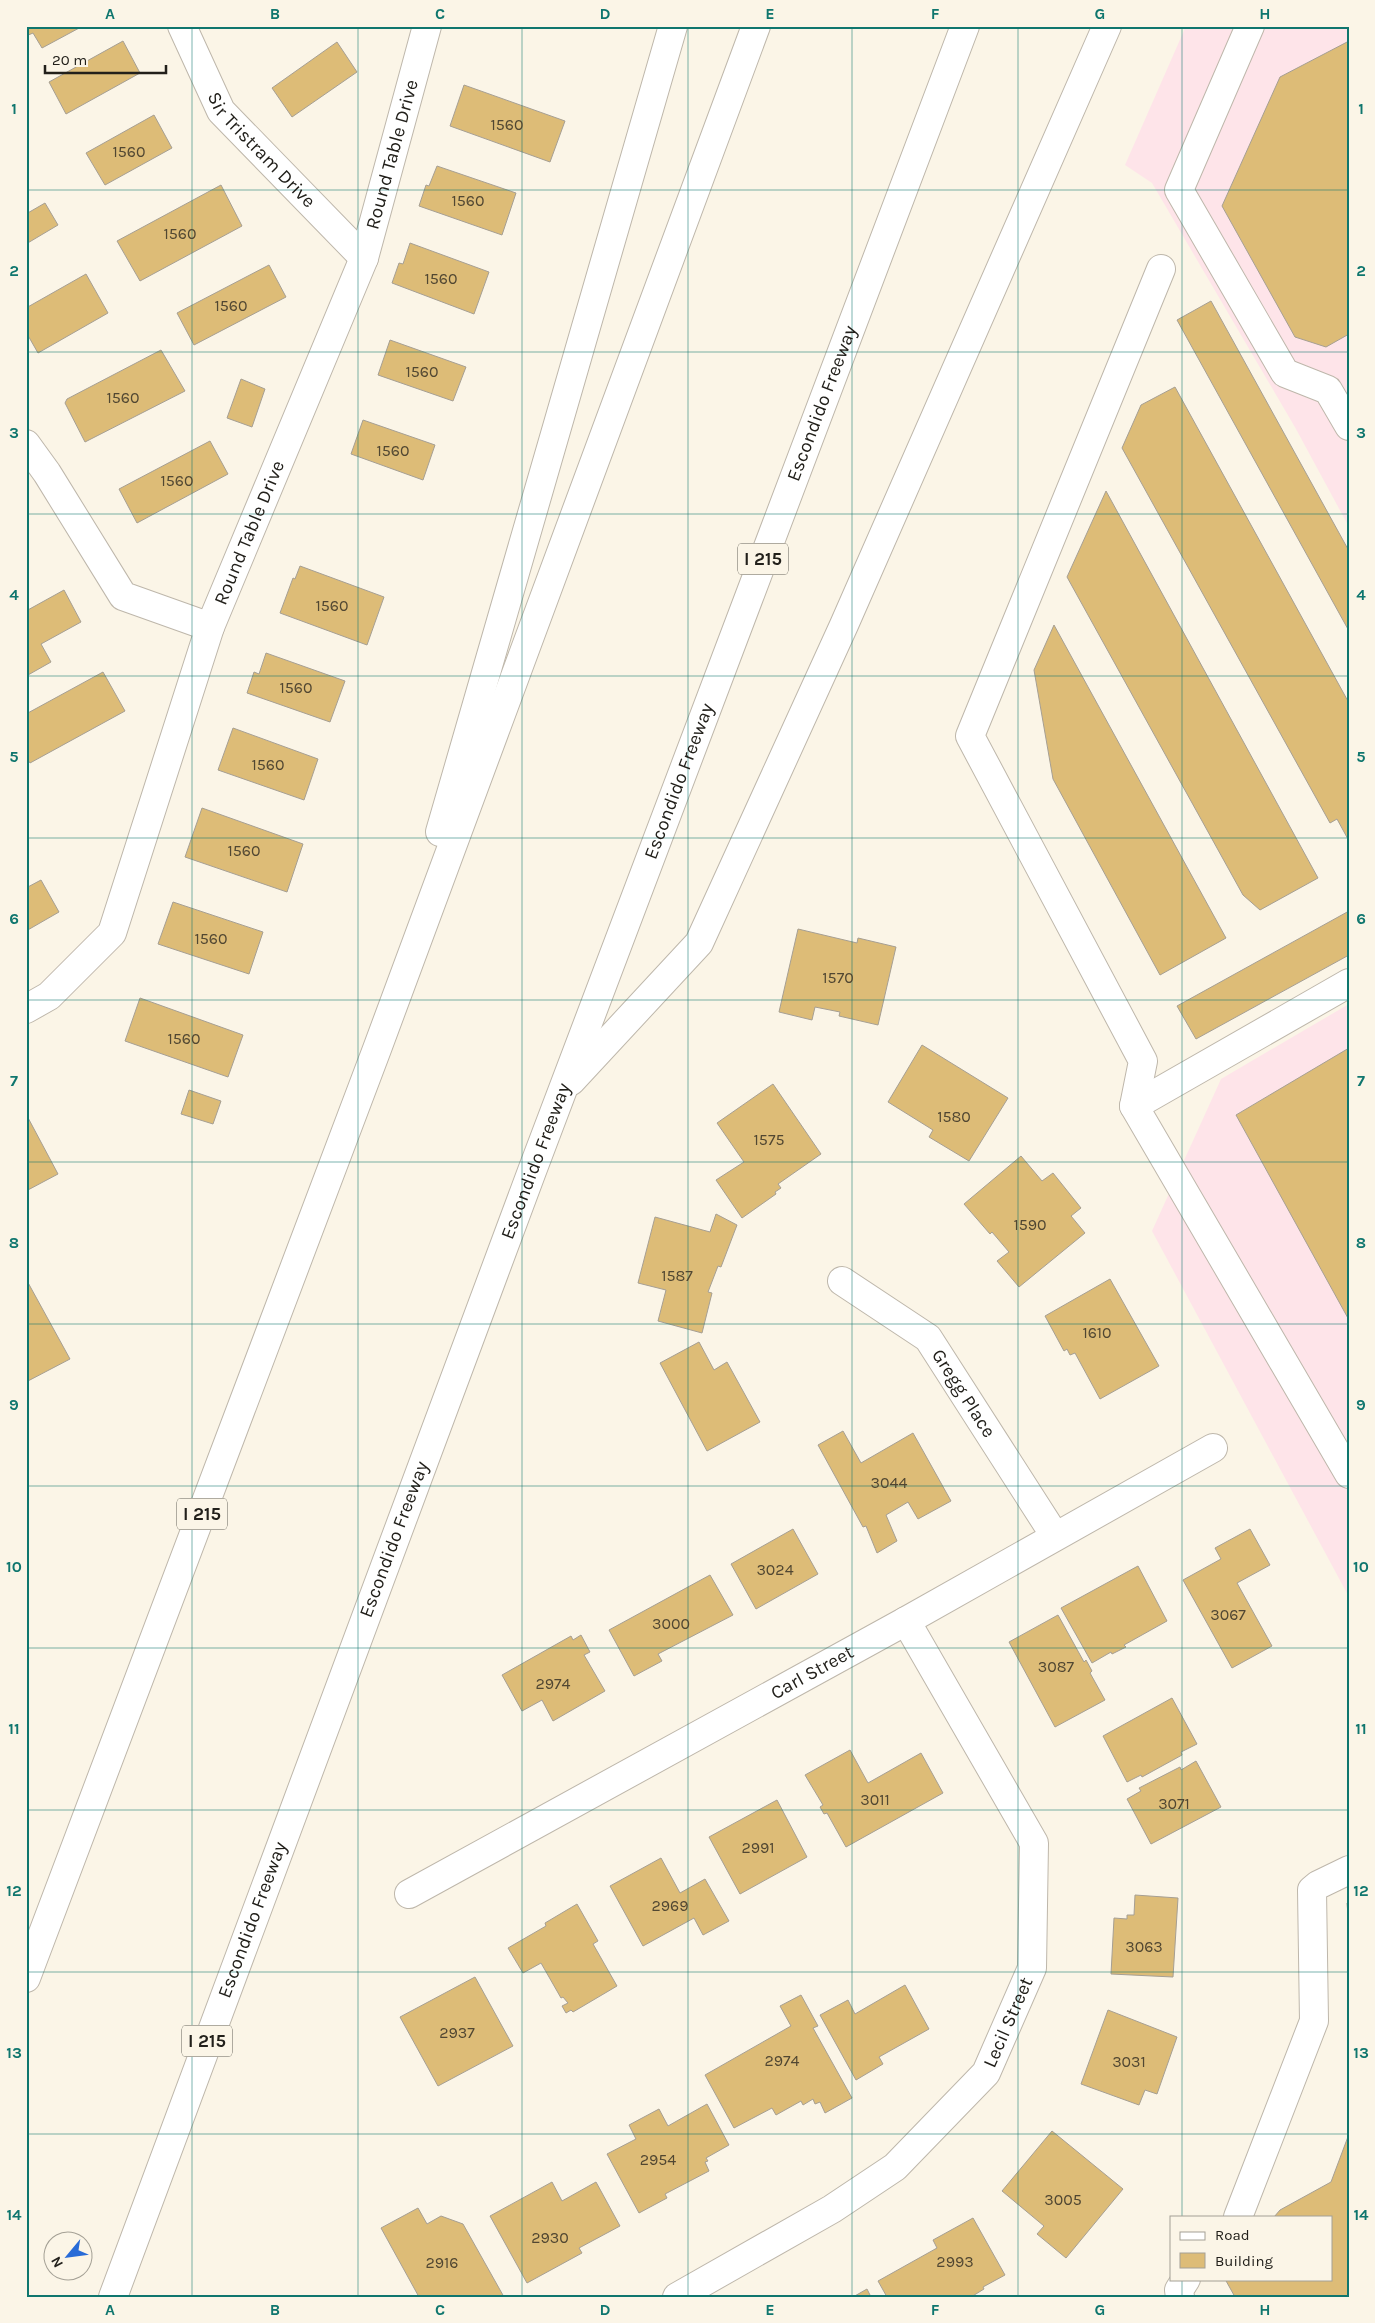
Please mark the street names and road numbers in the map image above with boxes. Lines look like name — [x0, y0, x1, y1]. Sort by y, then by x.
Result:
street label: Round Table Drive — [361, 77, 423, 232]
street label: Sir Tristram Drive — [203, 88, 320, 212]
street label: Escondido Freeway — [782, 322, 861, 484]
street label: Round Table Drive — [209, 457, 289, 608]
road number: I 215 — [738, 544, 788, 574]
street label: Escondido Freeway — [639, 700, 718, 862]
street label: Escondido Freeway — [496, 1080, 575, 1242]
street label: Gregg Place — [927, 1345, 1000, 1442]
street label: Escondido Freeway — [355, 1458, 433, 1621]
road number: I 215 — [177, 1498, 227, 1530]
street label: Carl Street — [767, 1641, 857, 1704]
street label: Escondido Freeway — [213, 1839, 291, 2001]
street label: Lecil Street — [979, 1974, 1038, 2071]
road number: I 215 — [182, 2025, 232, 2056]

